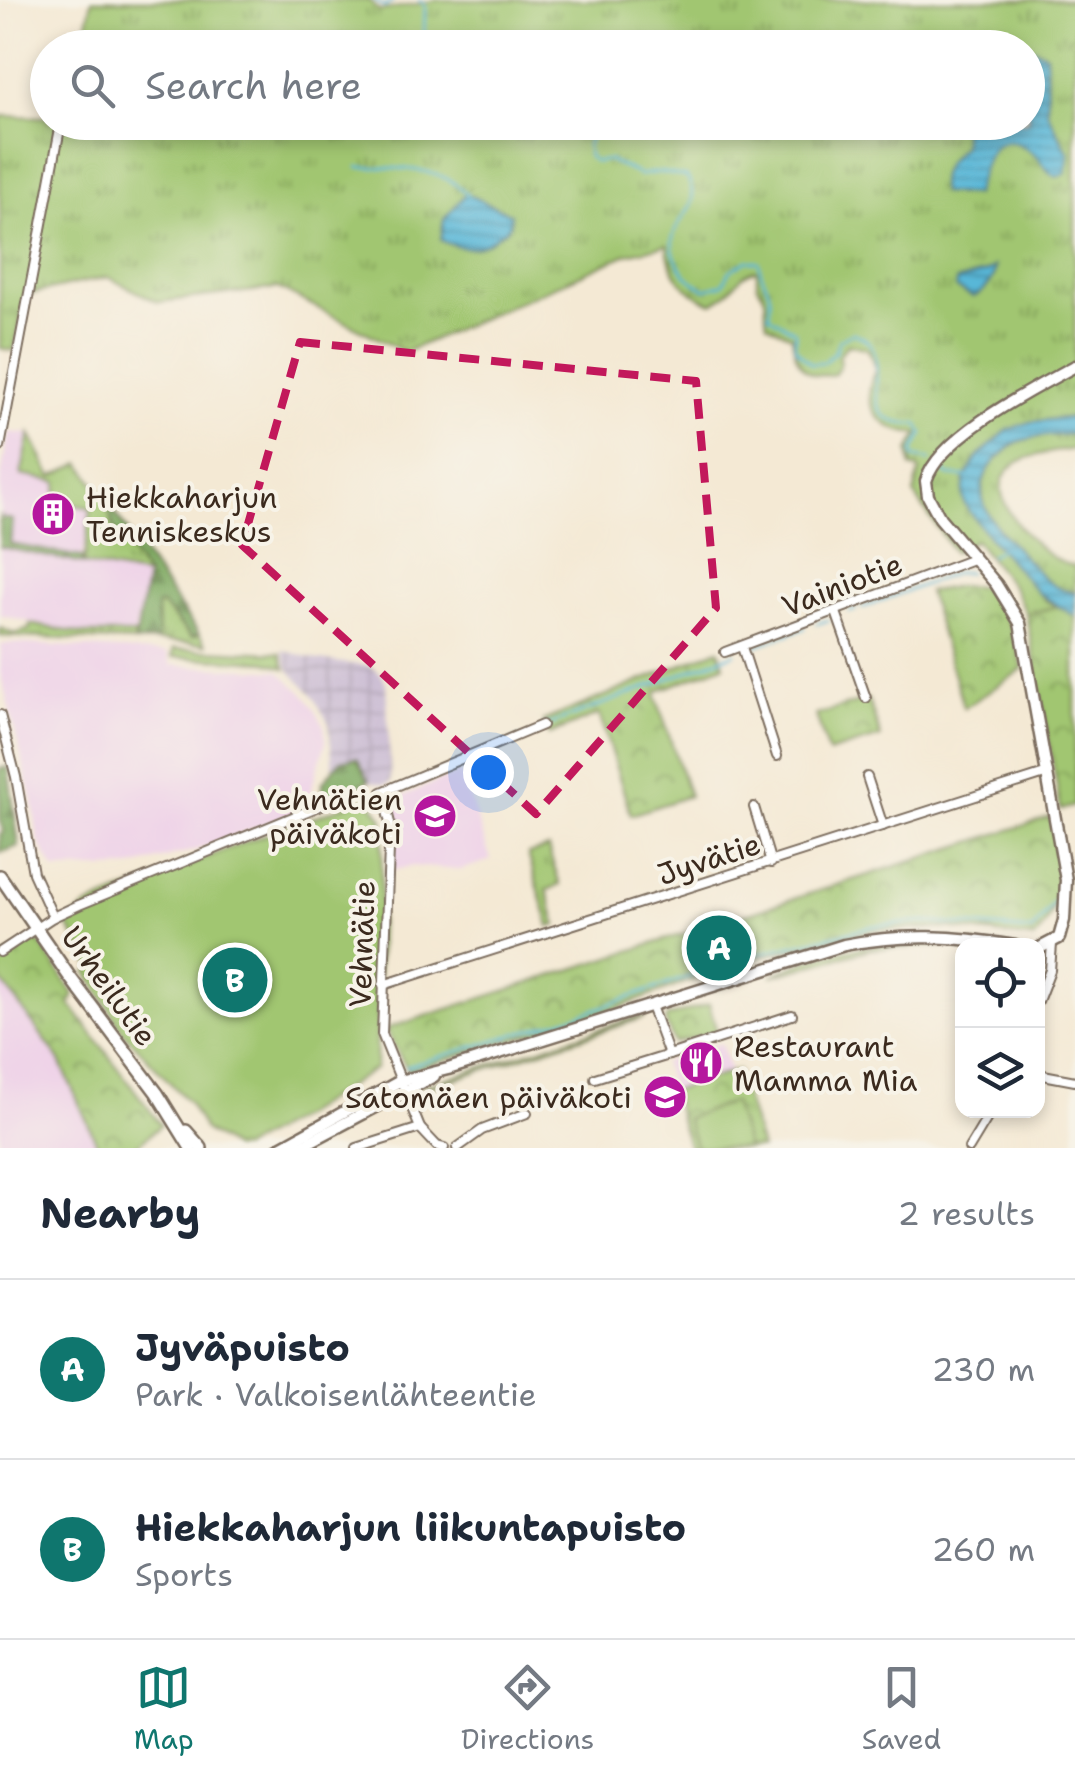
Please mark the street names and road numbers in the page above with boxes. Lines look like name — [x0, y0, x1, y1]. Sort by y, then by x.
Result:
street label: Vainiotie — [776, 543, 908, 627]
street label: Jyvätie — [652, 823, 766, 895]
street label: Vehnätie — [339, 880, 385, 1008]
street label: Urheilutie — [52, 918, 166, 1054]

